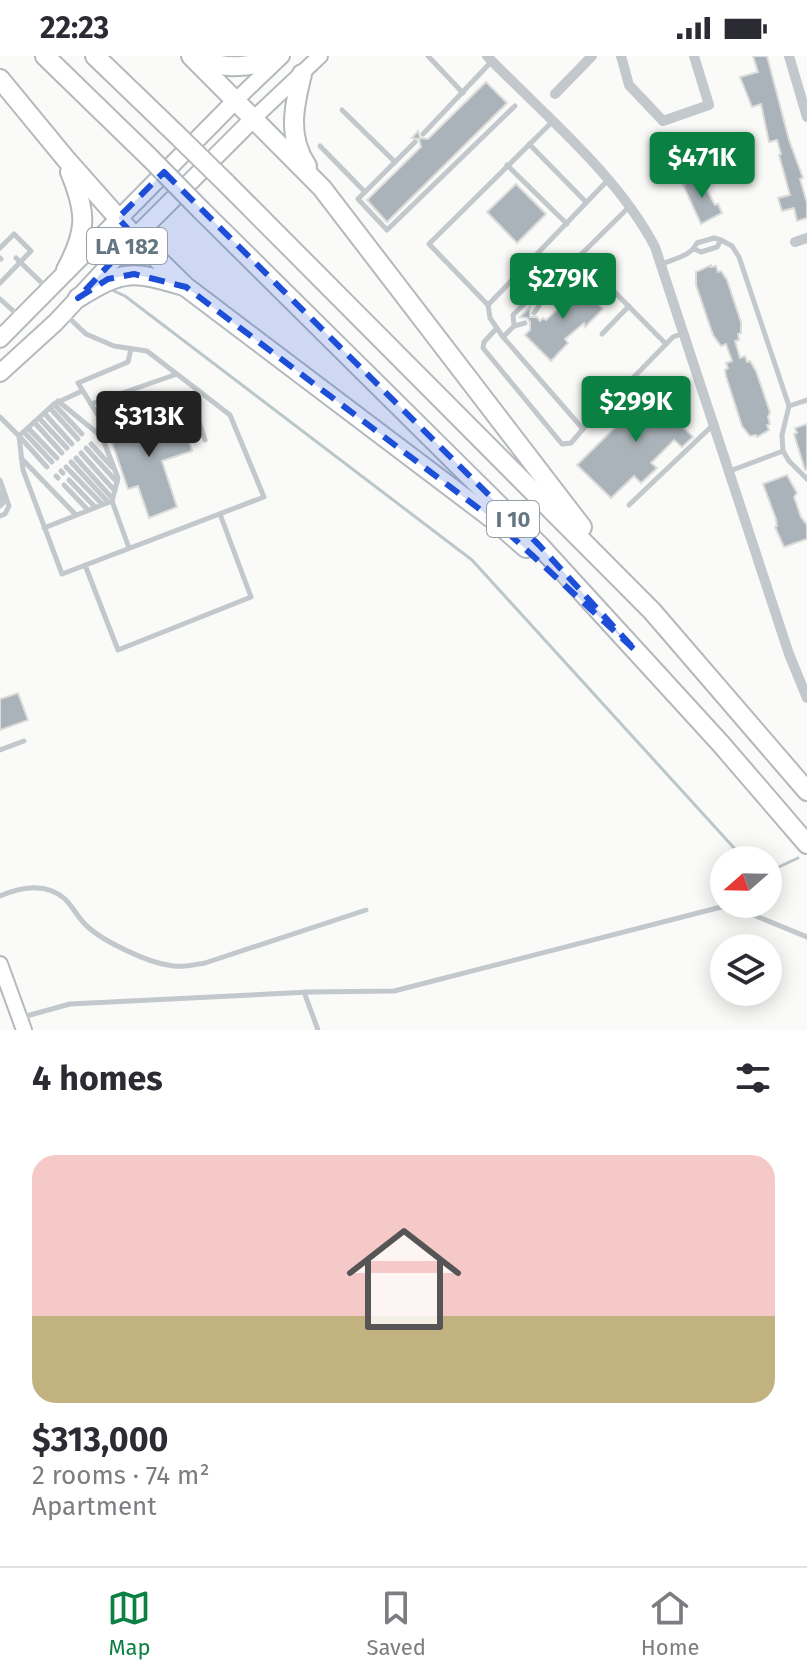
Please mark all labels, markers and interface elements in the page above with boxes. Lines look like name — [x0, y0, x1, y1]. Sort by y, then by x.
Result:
text: 22:23 — [40, 10, 109, 46]
pin: $471K — [646, 132, 758, 200]
text: $471K — [668, 142, 736, 173]
road number: LA 182 — [87, 228, 167, 264]
pin: $279K — [507, 253, 619, 321]
text: $279K — [528, 263, 598, 294]
pin: $299K — [580, 376, 692, 444]
text: $299K — [600, 386, 672, 417]
pin: $313K — [93, 391, 205, 459]
text: $313K — [114, 401, 184, 432]
road number: I 10 — [487, 501, 539, 537]
north arrow — [710, 846, 782, 918]
map controls — [710, 846, 782, 1006]
button: layers — [710, 934, 782, 1006]
icon: filters — [731, 1056, 775, 1100]
text: 4 homes — [32, 1058, 163, 1099]
icon: home — [332, 1207, 476, 1351]
text: $313,000 — [32, 1419, 168, 1460]
text: 2 rooms · 74 m² — [32, 1460, 210, 1491]
text: Apartment — [32, 1491, 157, 1522]
tab: Map — [107, 1586, 151, 1661]
tab: Saved — [366, 1586, 426, 1661]
tab: Home — [641, 1586, 700, 1661]

